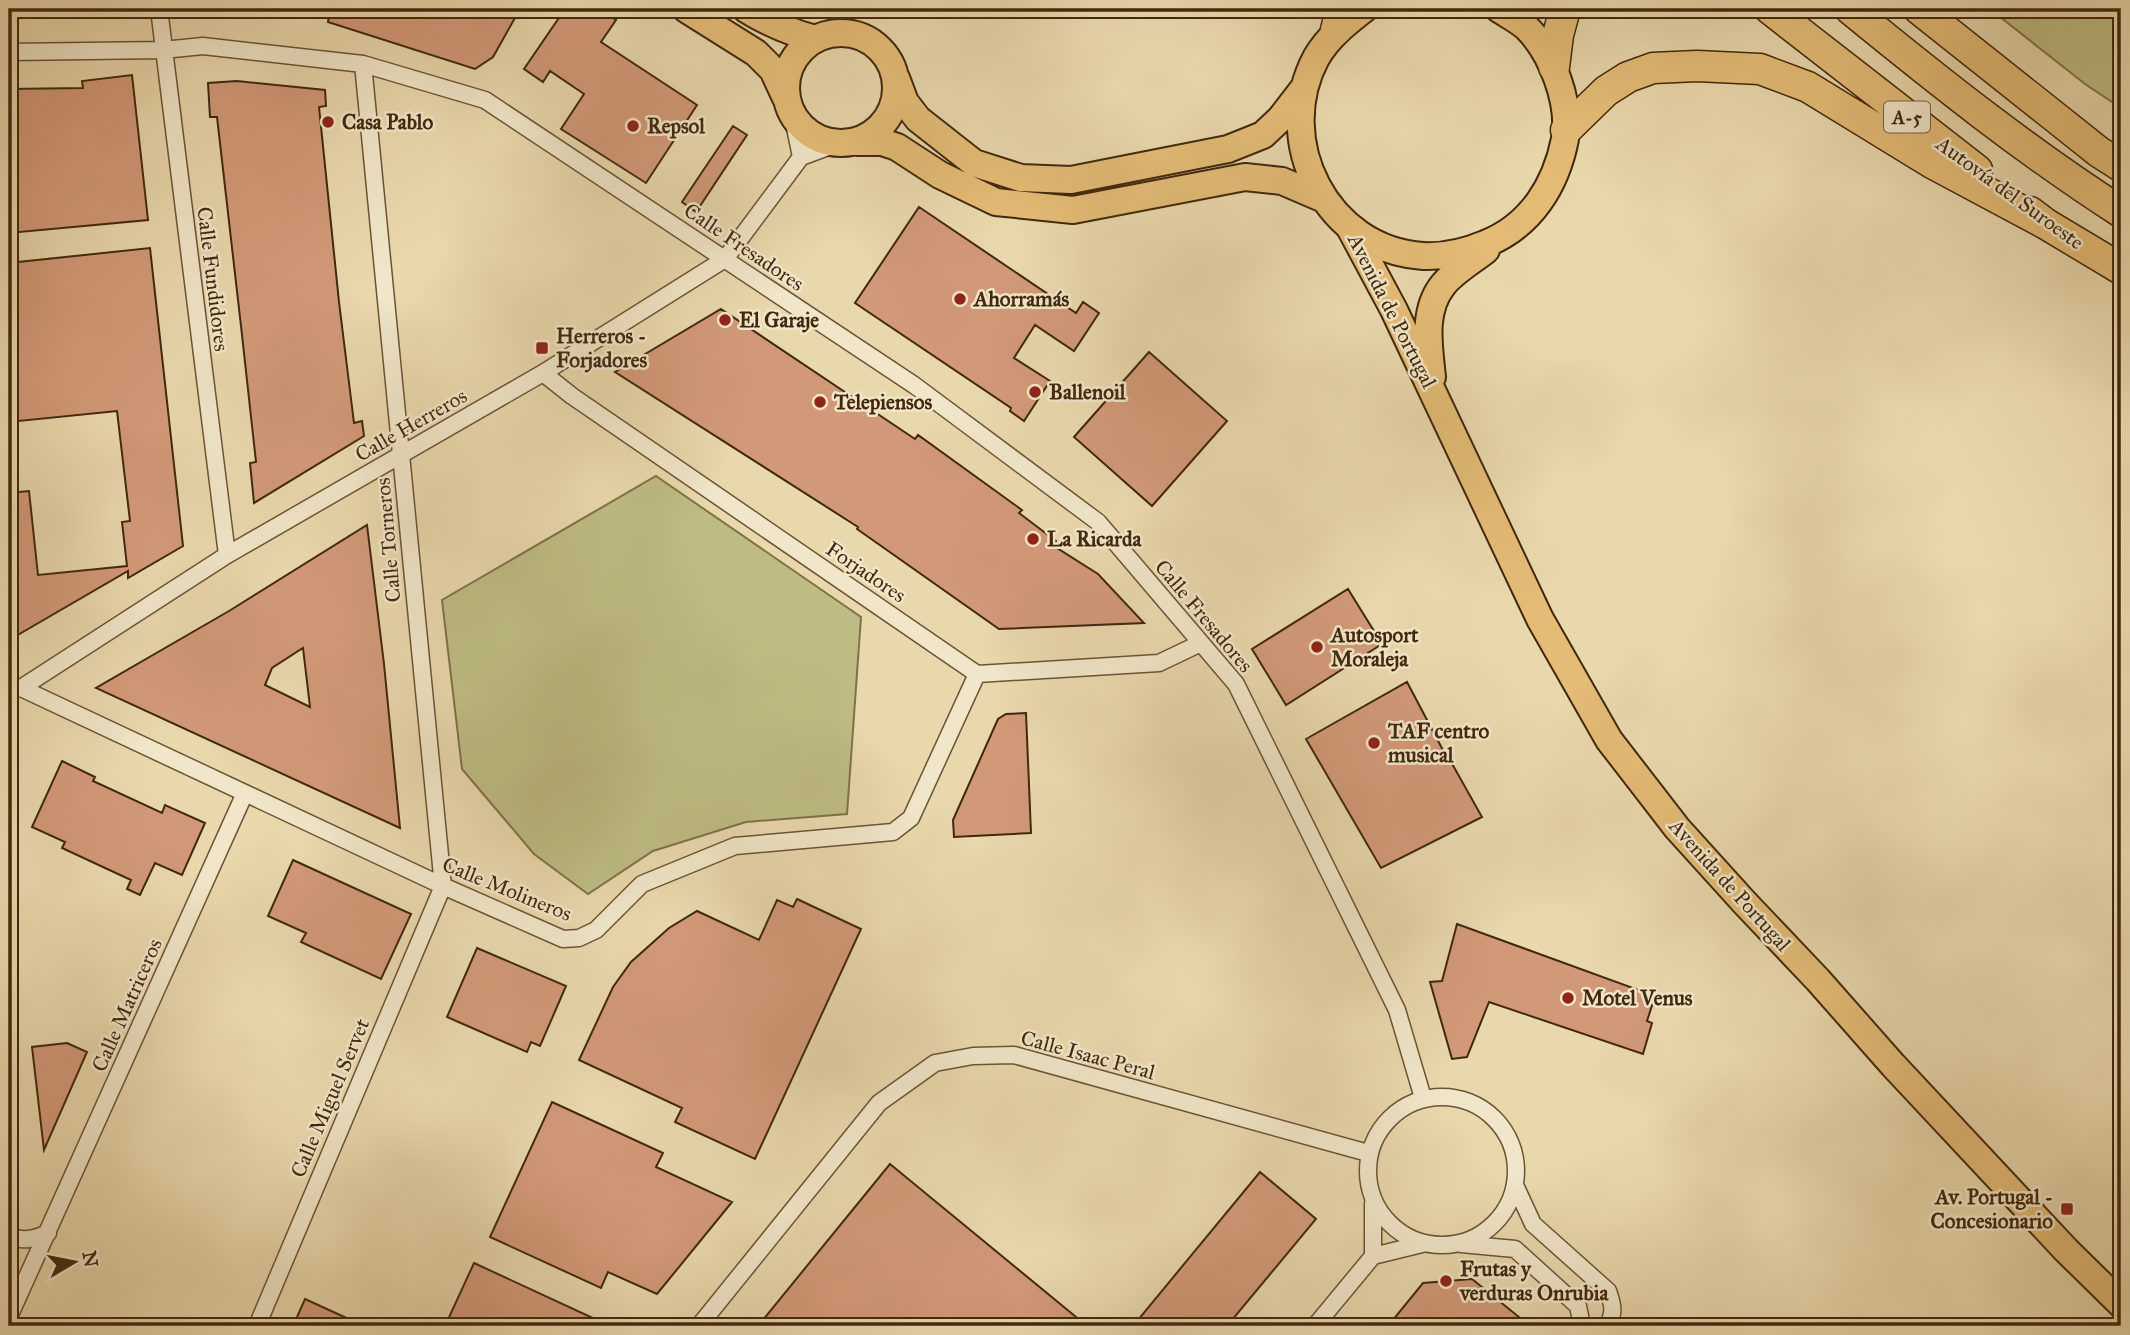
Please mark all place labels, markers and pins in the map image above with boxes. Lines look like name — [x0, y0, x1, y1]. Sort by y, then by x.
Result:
place label: Casa Pablo — [342, 109, 433, 135]
place label: Repsol — [647, 113, 706, 139]
marker: Casa Pablo — [320, 114, 336, 130]
marker: Repsol — [625, 118, 641, 134]
place label: Ahorramás — [972, 286, 1070, 312]
marker: Ahorramás — [952, 291, 968, 307]
place label: El Garaje — [739, 307, 819, 333]
marker: El Garaje — [717, 312, 733, 328]
place label: Herreros - Forjadores — [556, 323, 647, 373]
marker: Herreros - Forjadores — [534, 340, 550, 356]
place label: Ballenoil — [1049, 379, 1127, 405]
marker: Ballenoil — [1027, 384, 1043, 400]
place label: Telepiensos — [833, 389, 932, 415]
marker: Telepiensos — [812, 394, 828, 410]
place label: La Ricarda — [1047, 526, 1142, 552]
marker: La Ricarda — [1025, 531, 1041, 547]
place label: Autosport Moraleja — [1329, 622, 1419, 672]
marker: Autosport Moraleja — [1309, 639, 1325, 655]
place label: TAF centro musical — [1387, 718, 1489, 768]
marker: TAF centro musical — [1366, 735, 1382, 751]
place label: Motel Venus — [1582, 985, 1693, 1011]
marker: Motel Venus — [1560, 990, 1576, 1006]
place label: Av. Portugal - Concesionario — [1930, 1184, 2053, 1234]
marker: Av. Portugal - Concesionario — [2059, 1201, 2075, 1217]
place label: Frutas y verduras Onrubia — [1459, 1256, 1609, 1306]
marker: Frutas y verduras Onrubia — [1438, 1273, 1454, 1289]

